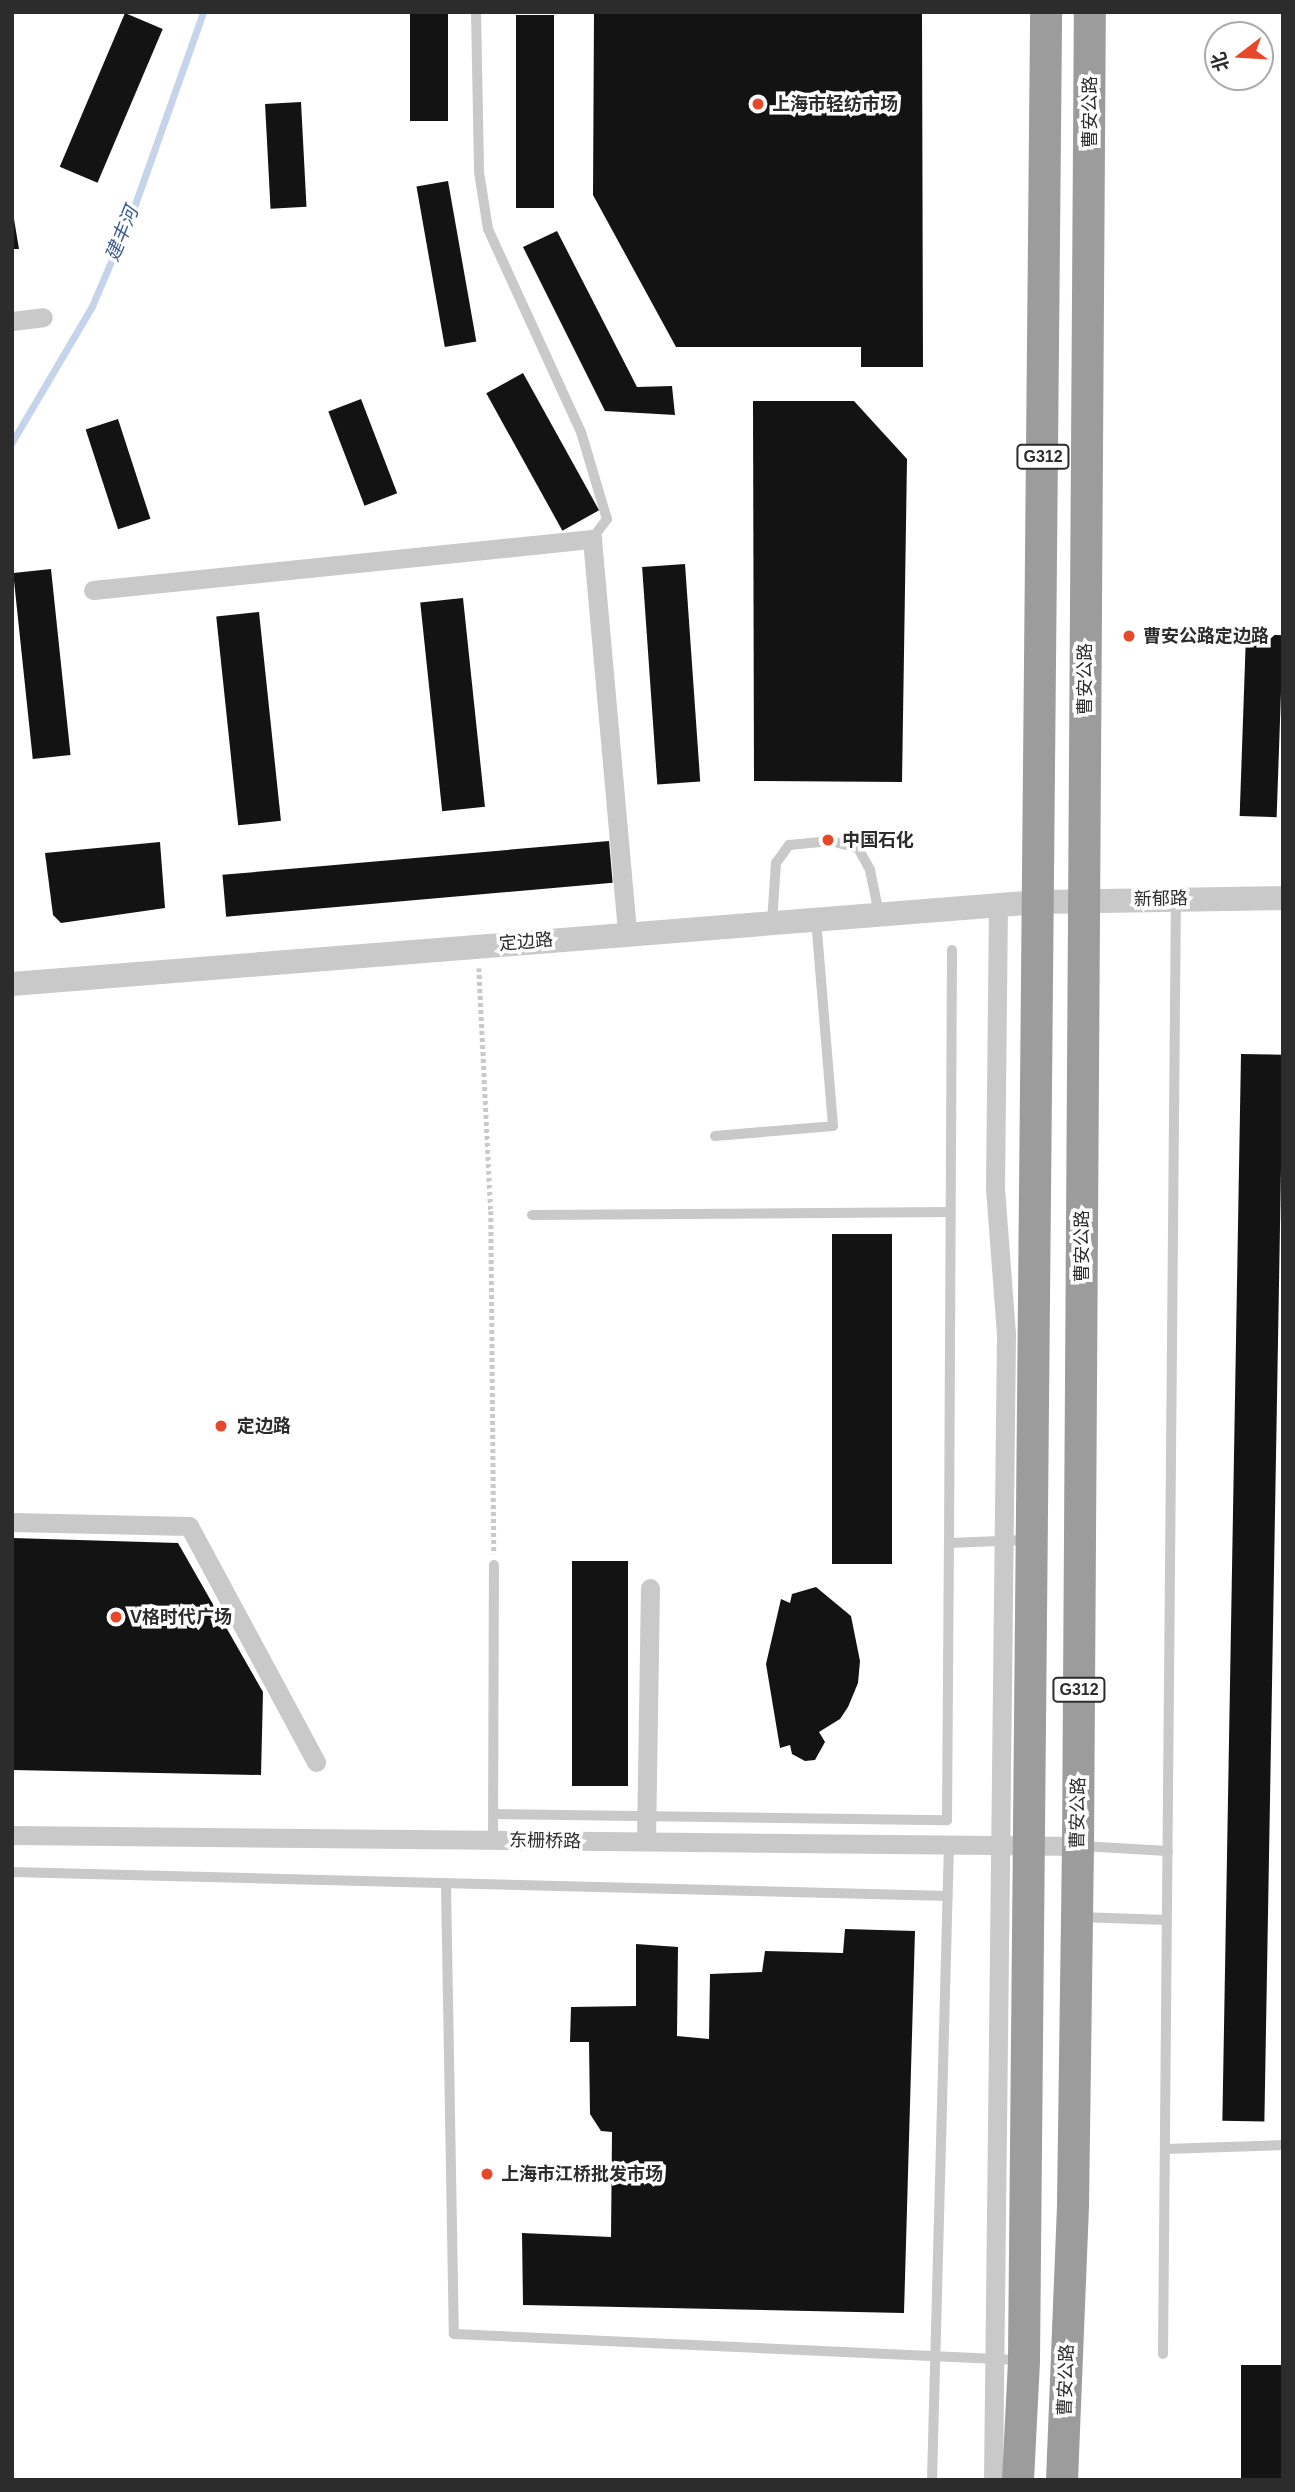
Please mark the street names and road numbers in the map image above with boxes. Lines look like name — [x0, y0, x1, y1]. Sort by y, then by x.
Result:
street label: 曹安公路 — [1079, 76, 1101, 148]
road number: G312 — [1015, 445, 1071, 470]
street label: 曹安公路 — [1074, 643, 1096, 715]
street label: 新郁路 — [1134, 888, 1188, 910]
street label: 定边路 — [498, 929, 554, 955]
street label: 曹安公路 — [1071, 1210, 1093, 1282]
road number: G312 — [1051, 1678, 1107, 1702]
street label: 曹安公路 — [1067, 1777, 1089, 1849]
street label: 东栅桥路 — [509, 1830, 581, 1852]
street label: 曹安公路 — [1054, 2344, 1078, 2416]

